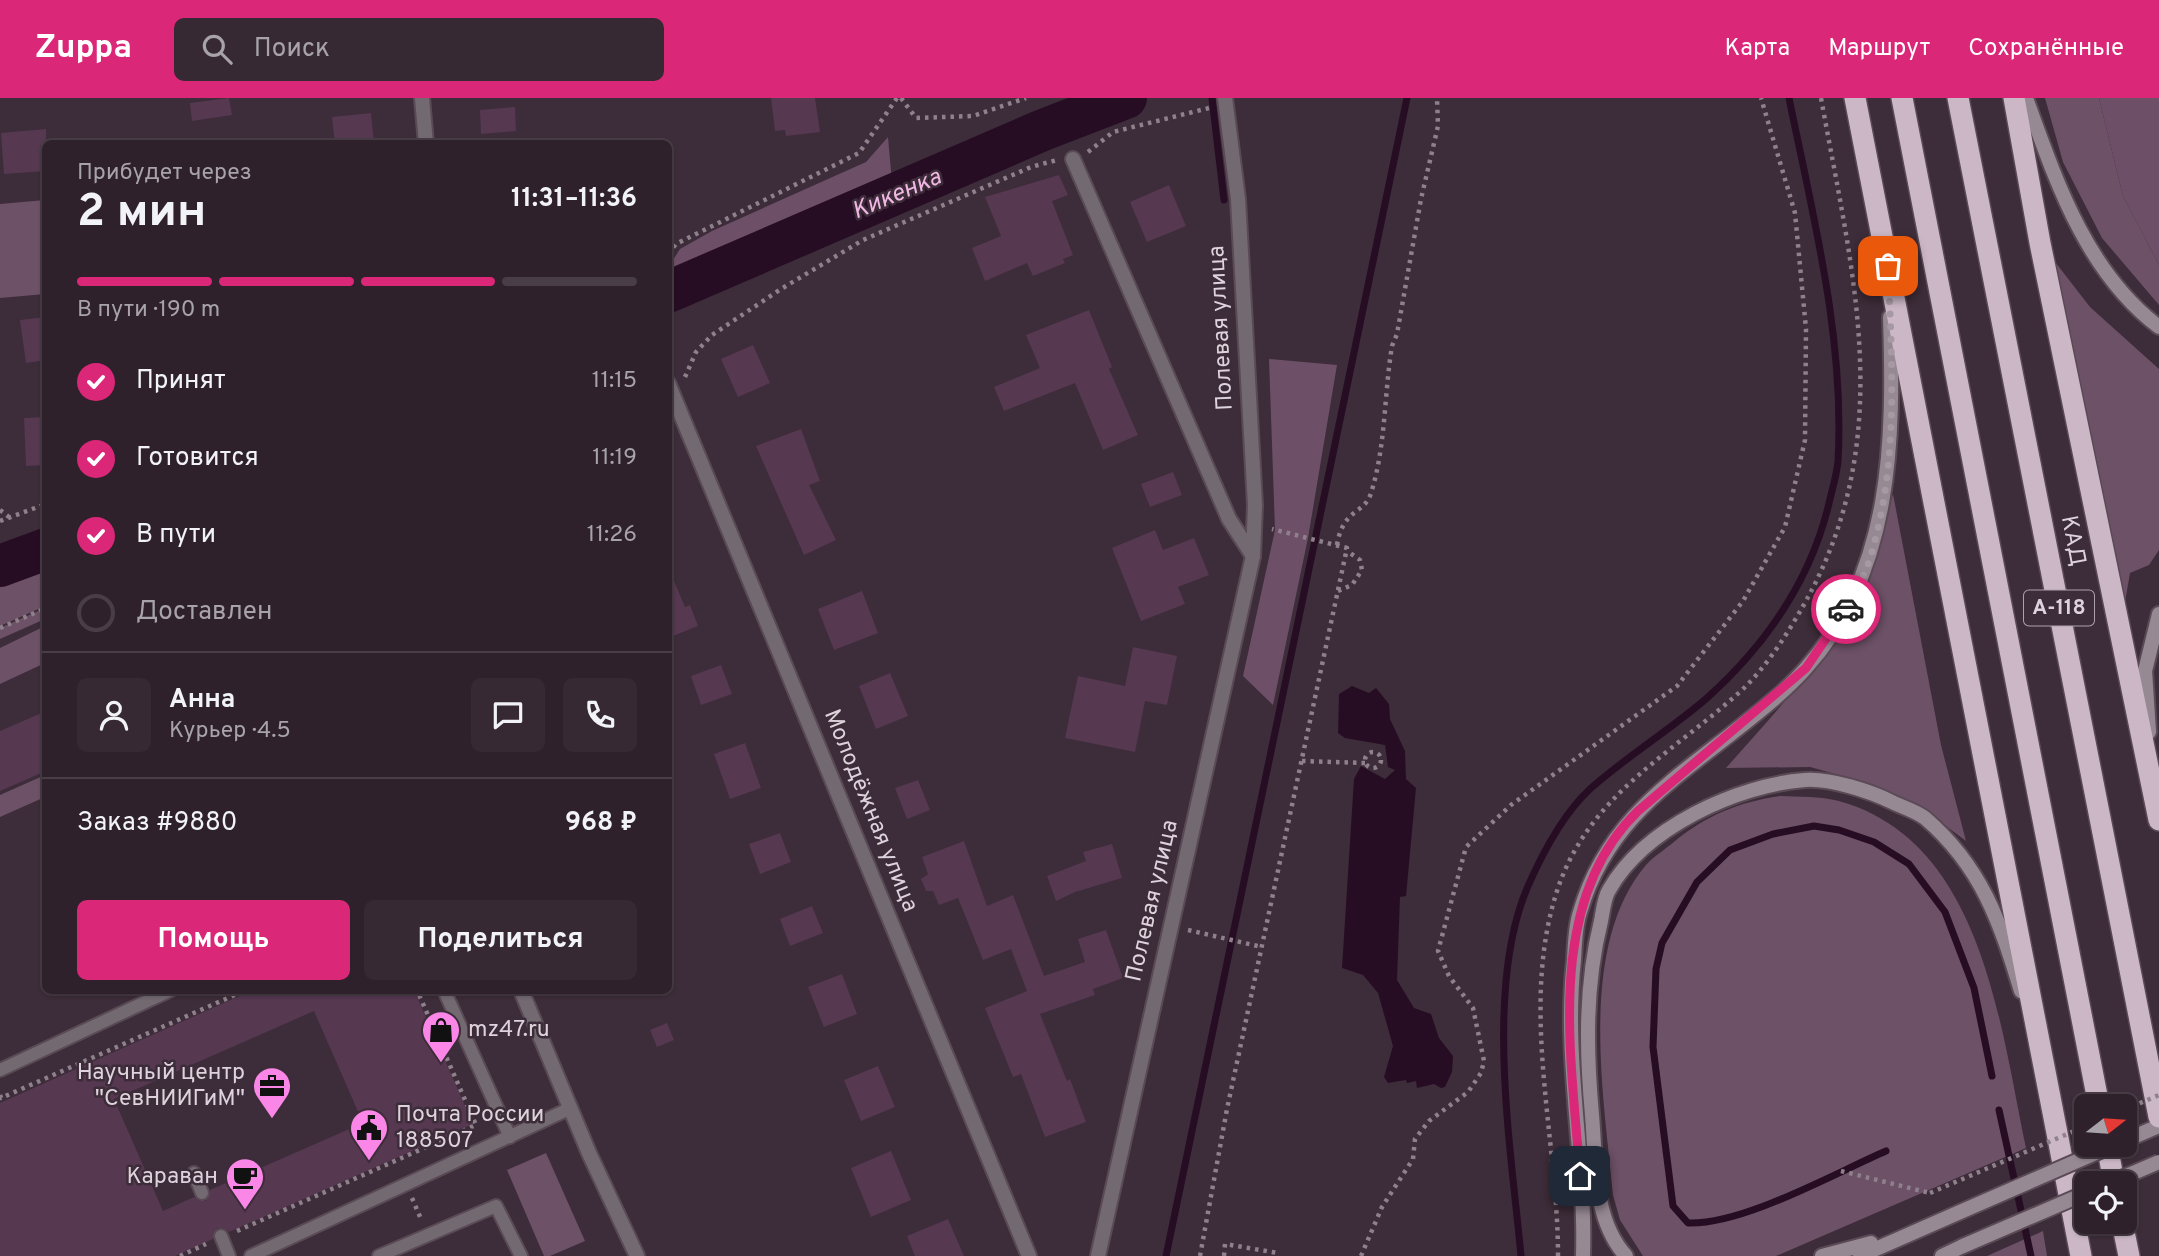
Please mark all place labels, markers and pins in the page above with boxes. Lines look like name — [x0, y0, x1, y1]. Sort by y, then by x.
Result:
pin — [1858, 236, 1918, 296]
shop icon: mz47.ru — [420, 1009, 462, 1064]
place label: mz47.ru — [468, 1016, 550, 1045]
place label: Научный центр "СевНИИГиМ" — [77, 1059, 245, 1114]
office icon: Научный центр "СевНИИГиМ" — [251, 1065, 293, 1120]
place label: Почта России 188507 — [396, 1101, 544, 1156]
public building icon: Почта России 188507 — [348, 1107, 390, 1162]
pin — [1550, 1146, 1610, 1206]
cafe icon: Караван — [224, 1156, 266, 1211]
place label: Караван — [126, 1163, 218, 1192]

